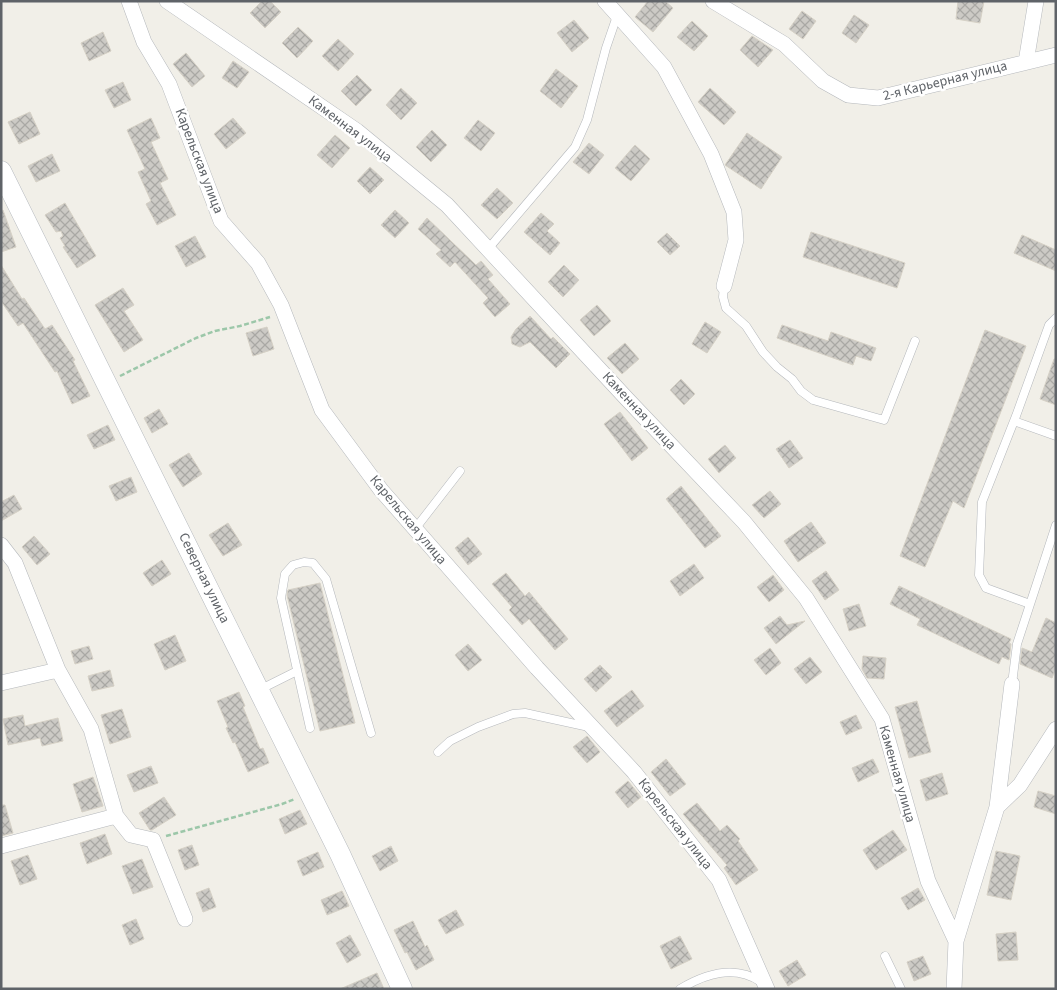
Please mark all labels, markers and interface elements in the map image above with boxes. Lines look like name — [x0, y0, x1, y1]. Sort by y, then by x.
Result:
street label: 2-я Карьерная улица — [881, 56, 1009, 106]
street label: Каменная улица — [304, 91, 396, 167]
street label: Карельская улица — [170, 106, 228, 216]
street label: Каменная улица — [597, 367, 681, 455]
street label: Карельская улица — [365, 471, 451, 569]
street label: Северная улица — [173, 529, 235, 627]
street label: Каменная улица — [874, 723, 920, 825]
street label: Карельская улица — [633, 774, 717, 874]

